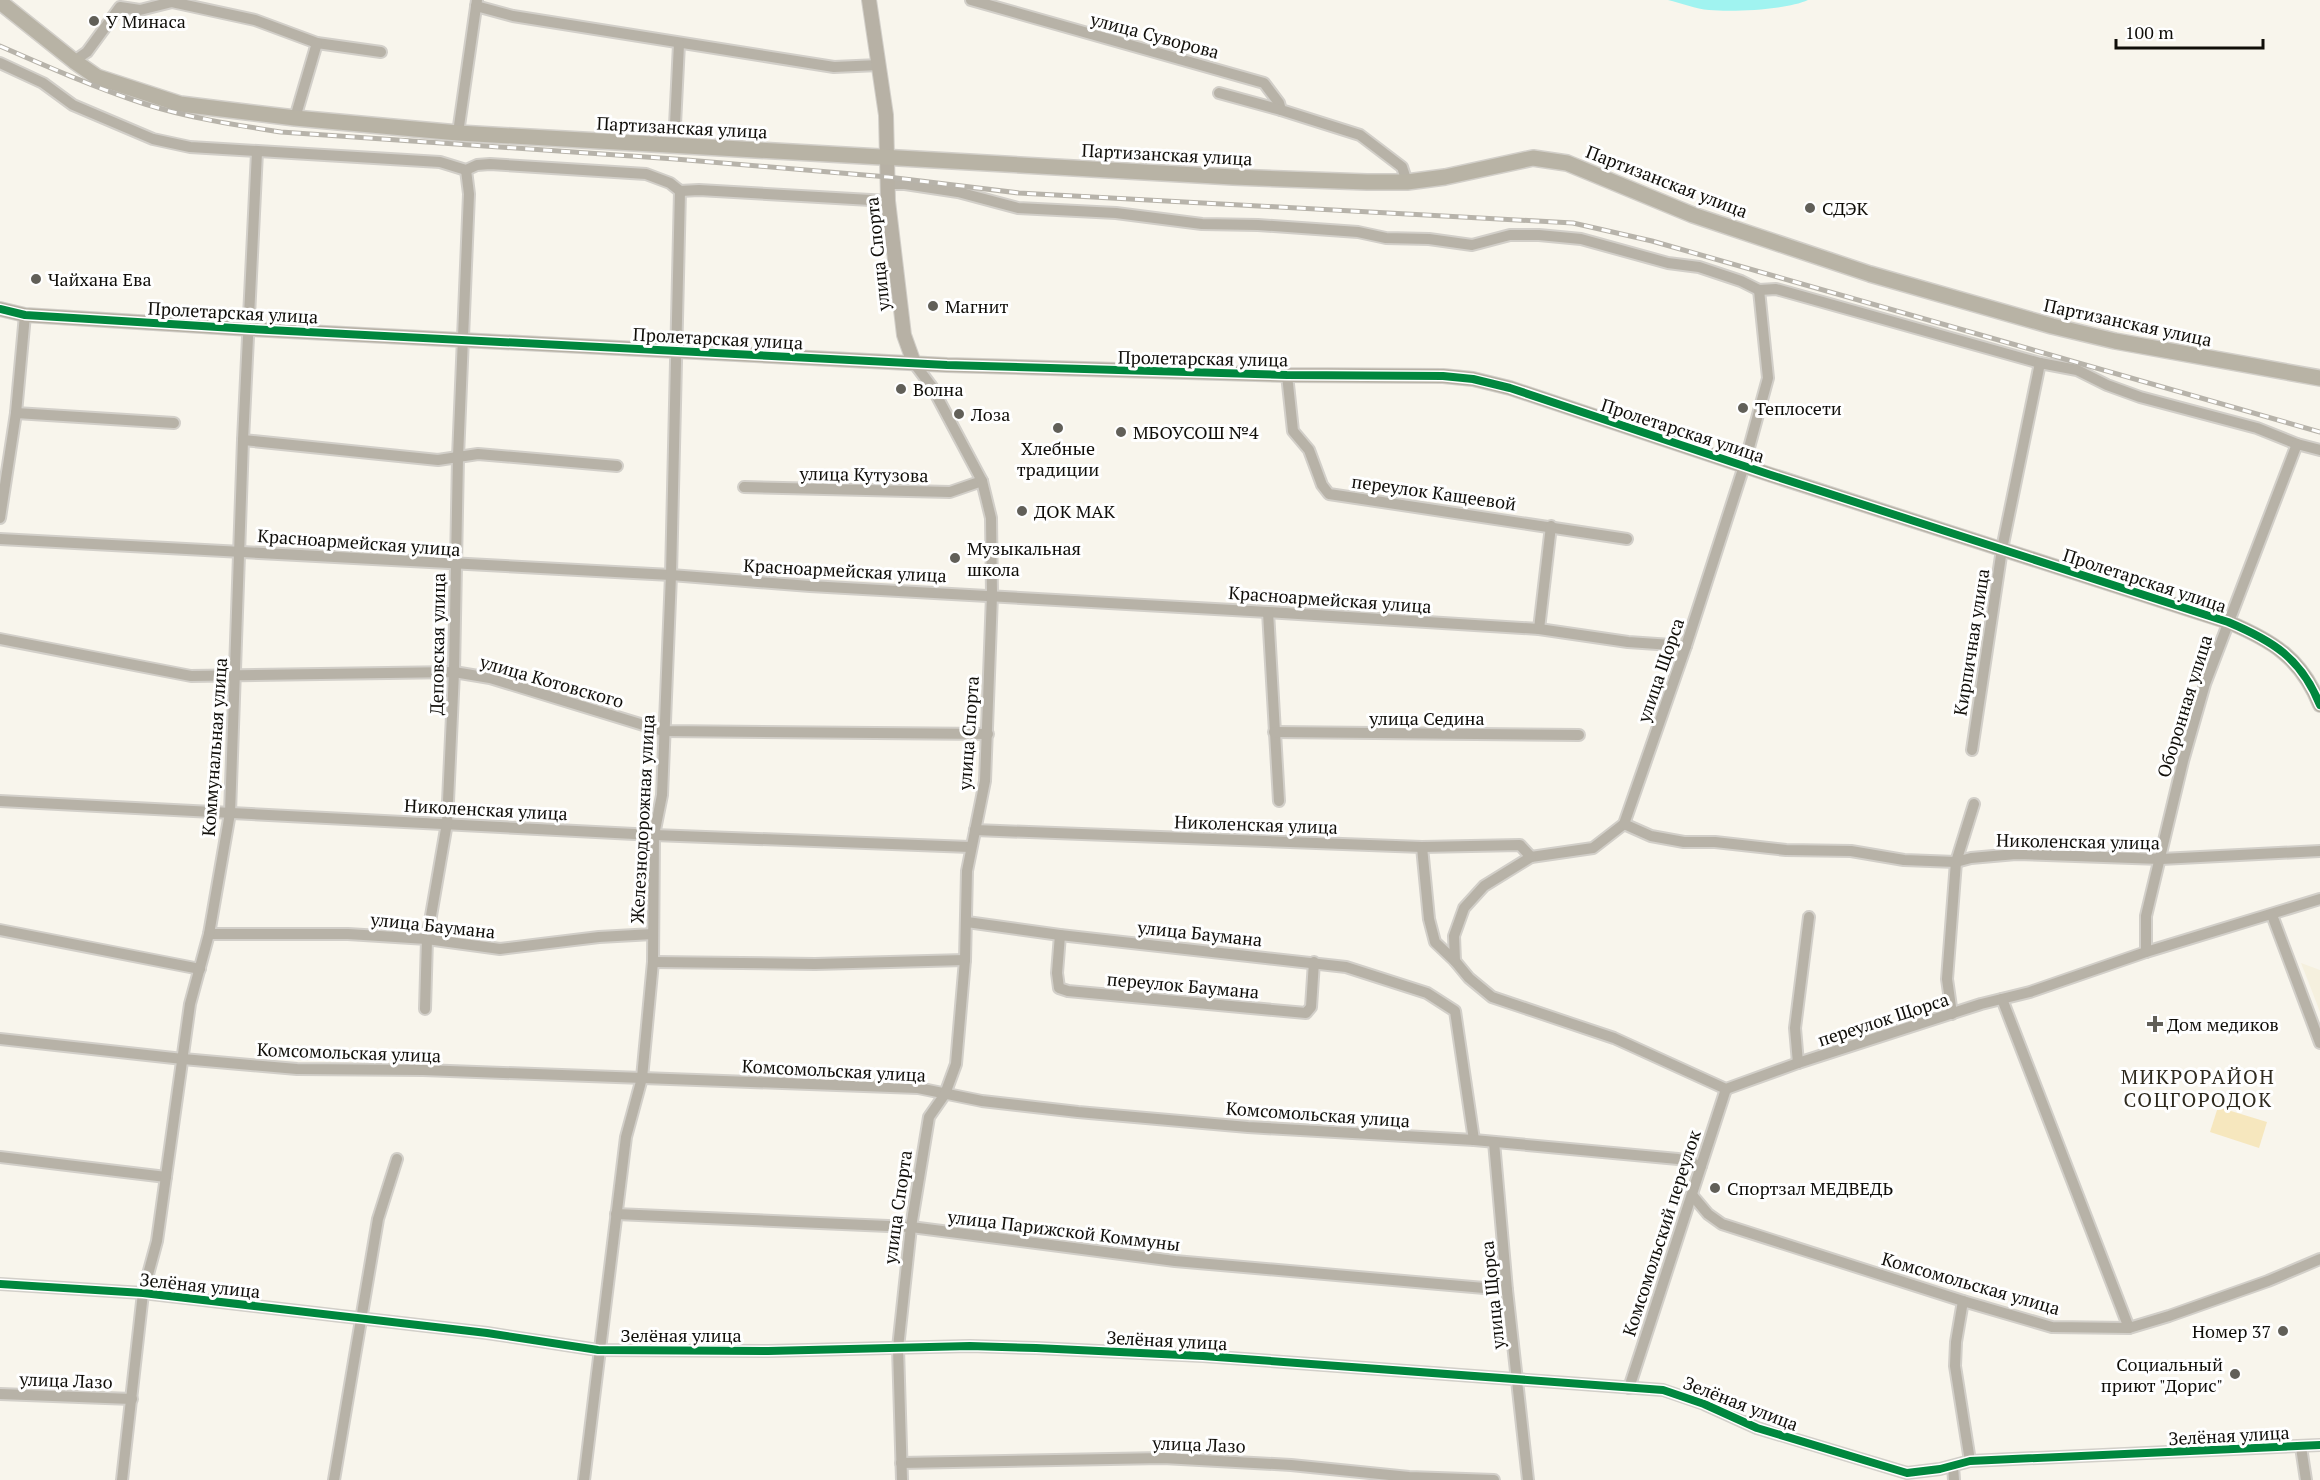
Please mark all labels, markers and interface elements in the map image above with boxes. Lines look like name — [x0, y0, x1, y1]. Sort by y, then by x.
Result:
street label: улица Суворова — [1087, 6, 1222, 64]
place label: У Минаса — [106, 9, 186, 33]
scale bar — [2116, 12, 2263, 50]
marker: У Минаса — [87, 14, 101, 28]
text: 100 m — [2125, 20, 2174, 44]
street label: Партизанская улица — [596, 111, 768, 143]
street label: Партизанская улица — [1081, 138, 1253, 170]
street label: Партизанская улица — [1583, 139, 1751, 223]
street label: улица Спорта — [859, 196, 895, 313]
place label: СДЭК — [1822, 196, 1869, 220]
marker: СДЭК — [1803, 201, 1817, 215]
place label: Чайхана Ева — [48, 267, 152, 291]
marker: Чайхана Ева — [29, 272, 43, 286]
street label: Партизанская улица — [2042, 292, 2214, 352]
place label: Магнит — [945, 294, 1008, 318]
street label: Пролетарская улица — [147, 296, 319, 328]
marker: Магнит — [926, 299, 940, 313]
street label: Пролетарская улица — [632, 322, 804, 354]
street label: Пролетарская улица — [1118, 345, 1288, 371]
place label: Волна — [913, 377, 963, 401]
marker: Волна — [894, 382, 908, 396]
street label: Пролетарская улица — [1598, 392, 1768, 468]
place label: Теплосети — [1755, 396, 1842, 420]
marker: Теплосети — [1736, 401, 1750, 415]
place label: Лоза — [970, 402, 1010, 426]
marker: Лоза — [952, 407, 966, 421]
place label: МБОУСОШ №4 — [1133, 420, 1259, 444]
marker: Хлебные традиции — [1051, 421, 1065, 435]
marker: МБОУСОШ №4 — [1114, 425, 1128, 439]
place label: Хлебные традиции — [1017, 436, 1099, 481]
street label: улица Кутузова — [798, 461, 929, 487]
street label: переулок Кащеевой — [1350, 469, 1518, 515]
place label: ДОК МАК — [1034, 499, 1116, 523]
marker: ДОК МАК — [1015, 504, 1029, 518]
street label: Красноармейская улица — [257, 523, 461, 561]
place label: Музыкальная школа — [967, 536, 1081, 581]
street label: Пролетарская улица — [2060, 542, 2230, 618]
marker: Музыкальная школа — [948, 551, 962, 565]
street label: Красноармейская улица — [743, 553, 947, 587]
street label: Кирпичная улица — [1948, 567, 1994, 717]
street label: Деповская улица — [424, 573, 450, 715]
street label: Красноармейская улица — [1228, 580, 1432, 618]
street label: улица Щорса — [1631, 615, 1689, 726]
street label: Оборонная улица — [2151, 632, 2217, 780]
street label: улица Котовского — [476, 649, 627, 713]
street label: Коммунальная улица — [196, 657, 232, 837]
street label: улица Спорта — [952, 675, 984, 792]
street label: улица Седина — [1368, 706, 1485, 730]
street label: Железнодорожная улица — [625, 714, 659, 924]
street label: Николенская улица — [404, 793, 568, 825]
street label: Николенская улица — [1174, 809, 1338, 839]
street label: Николенская улица — [1996, 828, 2160, 854]
street label: улица Баумана — [368, 906, 497, 943]
street label: улица Баумана — [1135, 914, 1264, 951]
street label: переулок Баумана — [1106, 966, 1260, 1004]
street label: переулок Щорса — [1814, 987, 1952, 1051]
place label: Дом медиков — [2167, 1012, 2279, 1036]
marker: Дом медиков — [2148, 1017, 2162, 1031]
street label: Комсомольская улица — [256, 1037, 442, 1067]
street label: Комсомольская улица — [741, 1053, 927, 1087]
district label: МИКРОРАЙОН СОЦГОРОДОК — [2121, 1063, 2275, 1113]
street label: Комсомольская улица — [1225, 1096, 1411, 1132]
street label: Комсомольский переулок — [1616, 1127, 1706, 1339]
street label: улица Спорта — [877, 1149, 917, 1266]
place label: Спортзал МЕДВЕДЬ — [1727, 1176, 1893, 1200]
marker: Спортзал МЕДВЕДЬ — [1708, 1181, 1722, 1195]
street label: улица Парижской Коммуны — [945, 1204, 1182, 1256]
street label: улица Щорса — [1474, 1240, 1510, 1351]
street label: Комсомольская улица — [1879, 1246, 2063, 1320]
street label: Зелёная улица — [138, 1267, 262, 1303]
place label: Номер 37 — [2192, 1319, 2271, 1343]
street label: Зелёная улица — [620, 1323, 742, 1347]
marker: Номер 37 — [2276, 1324, 2290, 1338]
street label: Зелёная улица — [1106, 1325, 1228, 1355]
place label: Социальный приют "Дорис" — [2101, 1352, 2223, 1397]
street label: улица Лазо — [18, 1366, 113, 1394]
marker: Социальный приют "Дорис" — [2228, 1367, 2242, 1381]
street label: Зелёная улица — [1680, 1370, 1802, 1436]
street label: Зелёная улица — [2168, 1420, 2290, 1450]
street label: улица Лазо — [1151, 1430, 1246, 1458]

